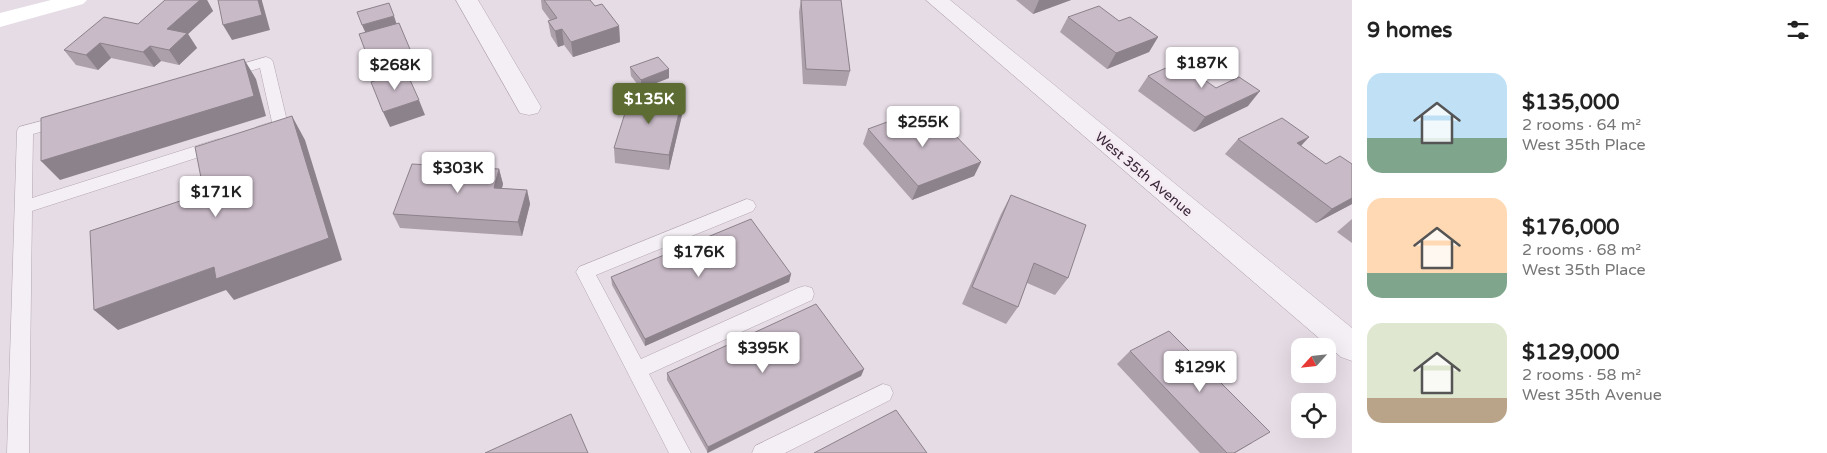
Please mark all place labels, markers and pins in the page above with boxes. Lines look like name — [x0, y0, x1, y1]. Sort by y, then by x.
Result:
pin: $187K — [1167, 46, 1237, 89]
pin: $268K — [360, 48, 430, 91]
pin: $135K — [614, 82, 684, 125]
pin: $255K — [888, 106, 958, 148]
pin: $303K — [423, 152, 493, 194]
pin: $171K — [181, 176, 251, 218]
pin: $176K — [664, 236, 734, 278]
pin: $395K — [728, 332, 798, 374]
pin: $129K — [1165, 350, 1235, 393]

